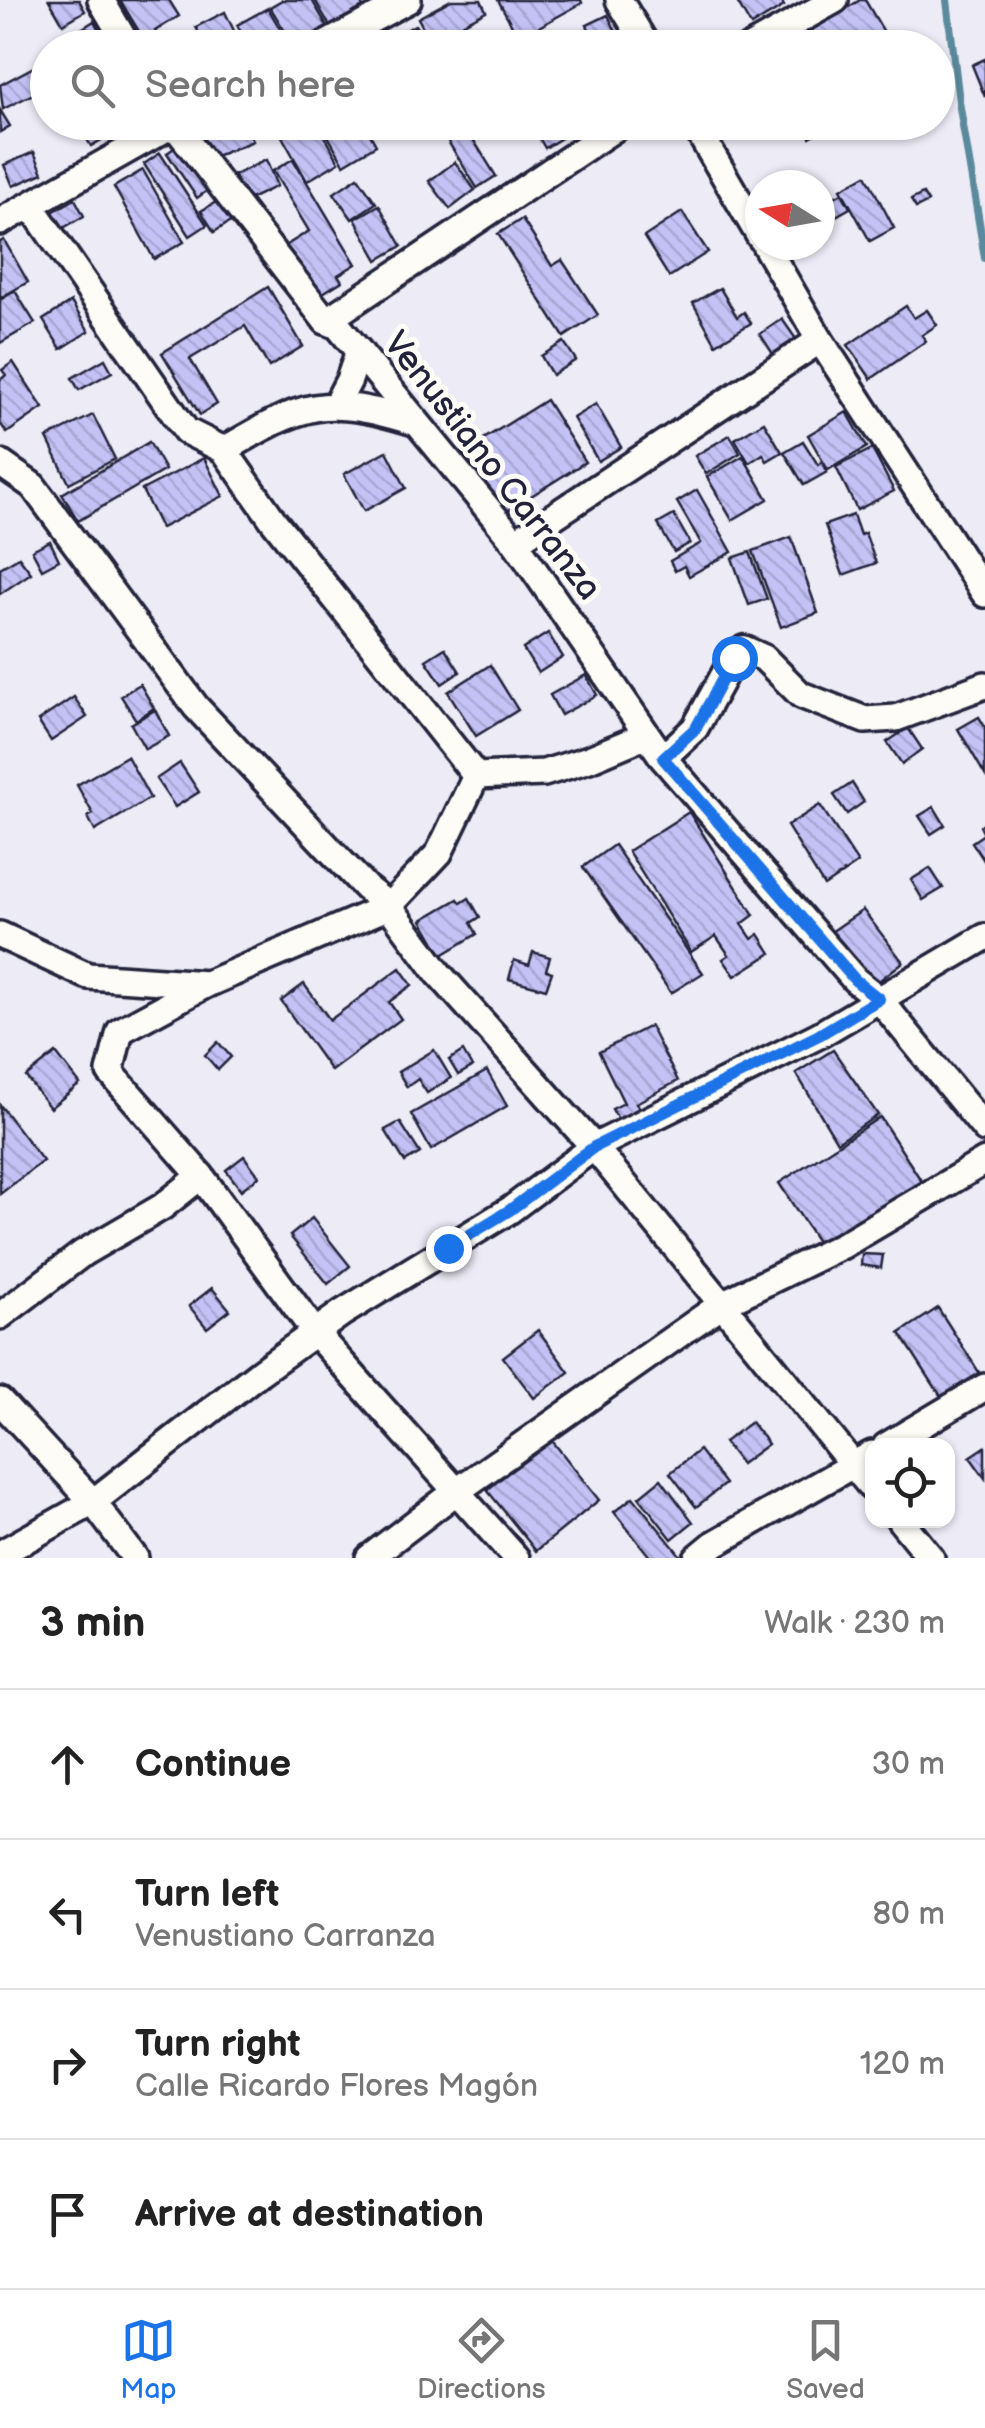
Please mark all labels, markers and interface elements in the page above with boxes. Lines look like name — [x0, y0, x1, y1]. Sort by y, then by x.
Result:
search box — [30, 30, 955, 140]
icon: search — [65, 58, 120, 113]
text: Search here — [145, 63, 356, 108]
north arrow — [745, 170, 835, 260]
street label: Venustiano Carranza — [374, 323, 610, 609]
route start — [712, 636, 758, 682]
route end — [426, 1226, 472, 1272]
map controls — [865, 1438, 955, 1528]
button: locate — [865, 1438, 955, 1528]
text: 3 min — [40, 1598, 145, 1649]
text: Walk · 230 m — [764, 1604, 945, 1643]
icon: ahead — [40, 1737, 95, 1792]
text: Continue — [135, 1742, 291, 1787]
text: 30 m — [871, 1745, 945, 1784]
text: Turn left — [135, 1872, 279, 1917]
icon: left — [40, 1887, 95, 1942]
text: 80 m — [872, 1895, 945, 1934]
text: Venustiano Carranza — [135, 1917, 436, 1956]
text: Turn right — [135, 2022, 300, 2067]
icon: right — [40, 2037, 95, 2092]
text: 120 m — [860, 2045, 945, 2084]
text: Calle Ricardo Flores Magón — [135, 2067, 538, 2106]
icon: arrive — [40, 2187, 95, 2242]
text: Arrive at destination — [135, 2192, 484, 2237]
tab: Map — [120, 2313, 177, 2406]
tab: Directions — [417, 2313, 546, 2406]
tab: Saved — [786, 2313, 865, 2406]

